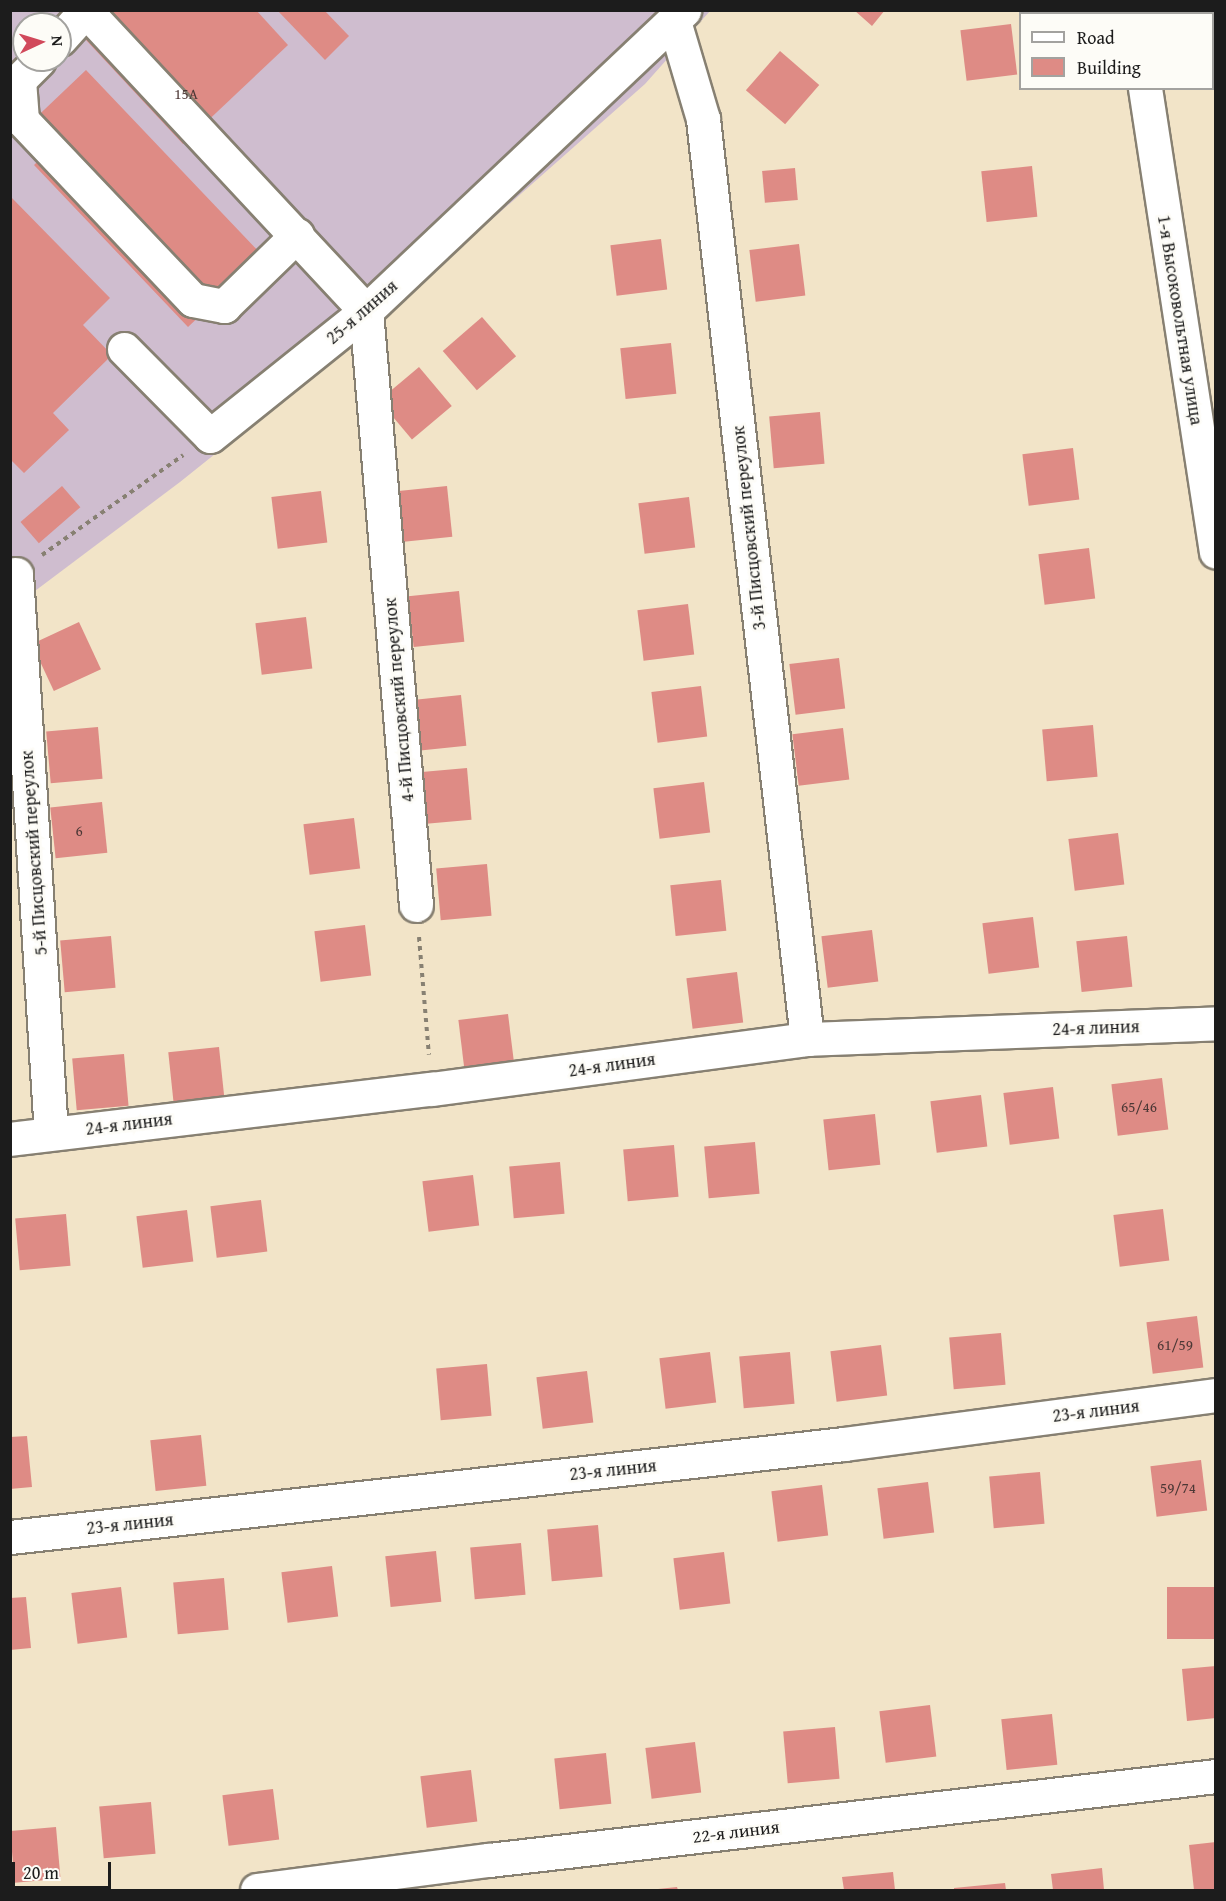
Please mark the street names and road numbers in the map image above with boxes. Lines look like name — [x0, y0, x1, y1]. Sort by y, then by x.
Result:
street label: 1-я Высоковольтная улица — [1153, 213, 1207, 427]
street label: 25-я линия — [322, 275, 402, 349]
street label: 3-й Писцовский переулок — [728, 425, 770, 631]
street label: 4-й Писцовский переулок — [379, 597, 419, 803]
street label: 5-й Писцовский переулок — [16, 750, 52, 956]
street label: 24-я линия — [1052, 1016, 1140, 1040]
street label: 24-я линия — [567, 1048, 657, 1082]
street label: 24-я линия — [84, 1108, 174, 1140]
street label: 23-я линия — [1051, 1395, 1141, 1427]
street label: 23-я линия — [568, 1455, 658, 1485]
street label: 23-я линия — [85, 1509, 175, 1539]
street label: 22-я линия — [691, 1816, 781, 1848]

